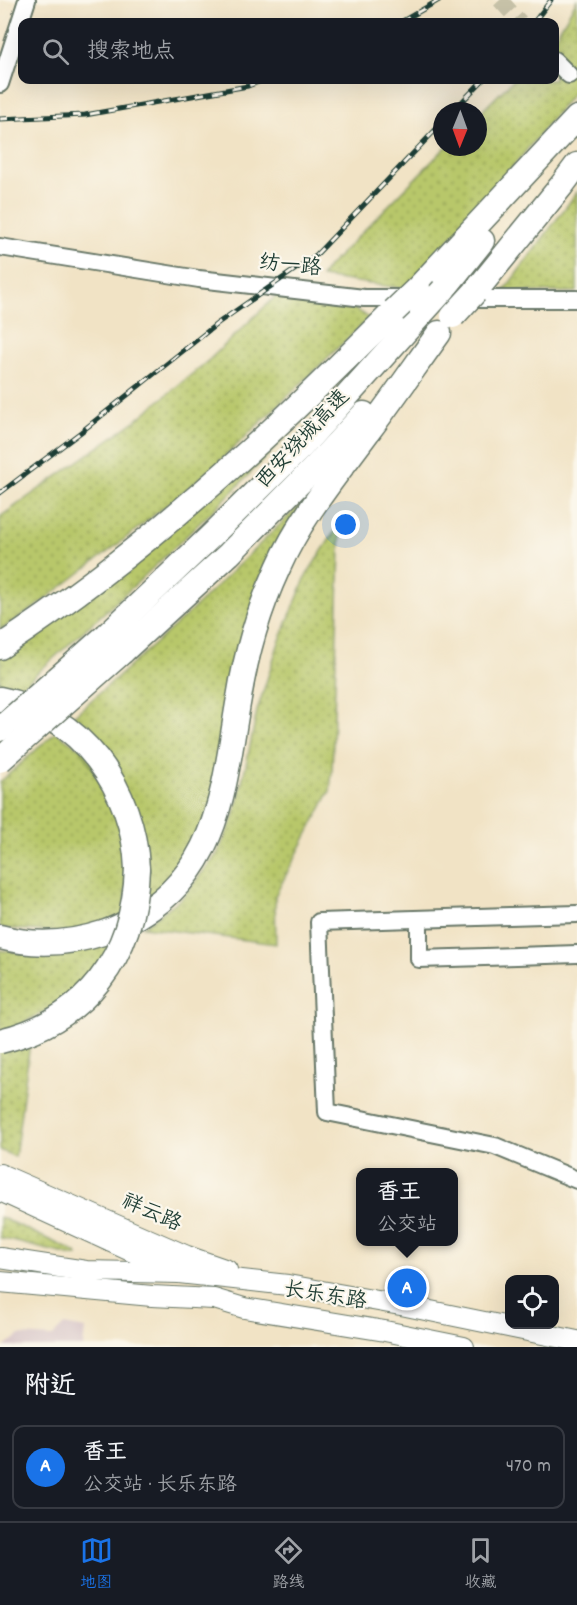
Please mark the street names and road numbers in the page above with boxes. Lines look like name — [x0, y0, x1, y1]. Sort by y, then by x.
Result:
street label: 纺一路 — [257, 249, 323, 285]
street label: 西安绕城高速 — [250, 384, 358, 496]
street label: 祥云路 — [116, 1187, 186, 1241]
street label: 长乐东路 — [281, 1276, 369, 1318]

